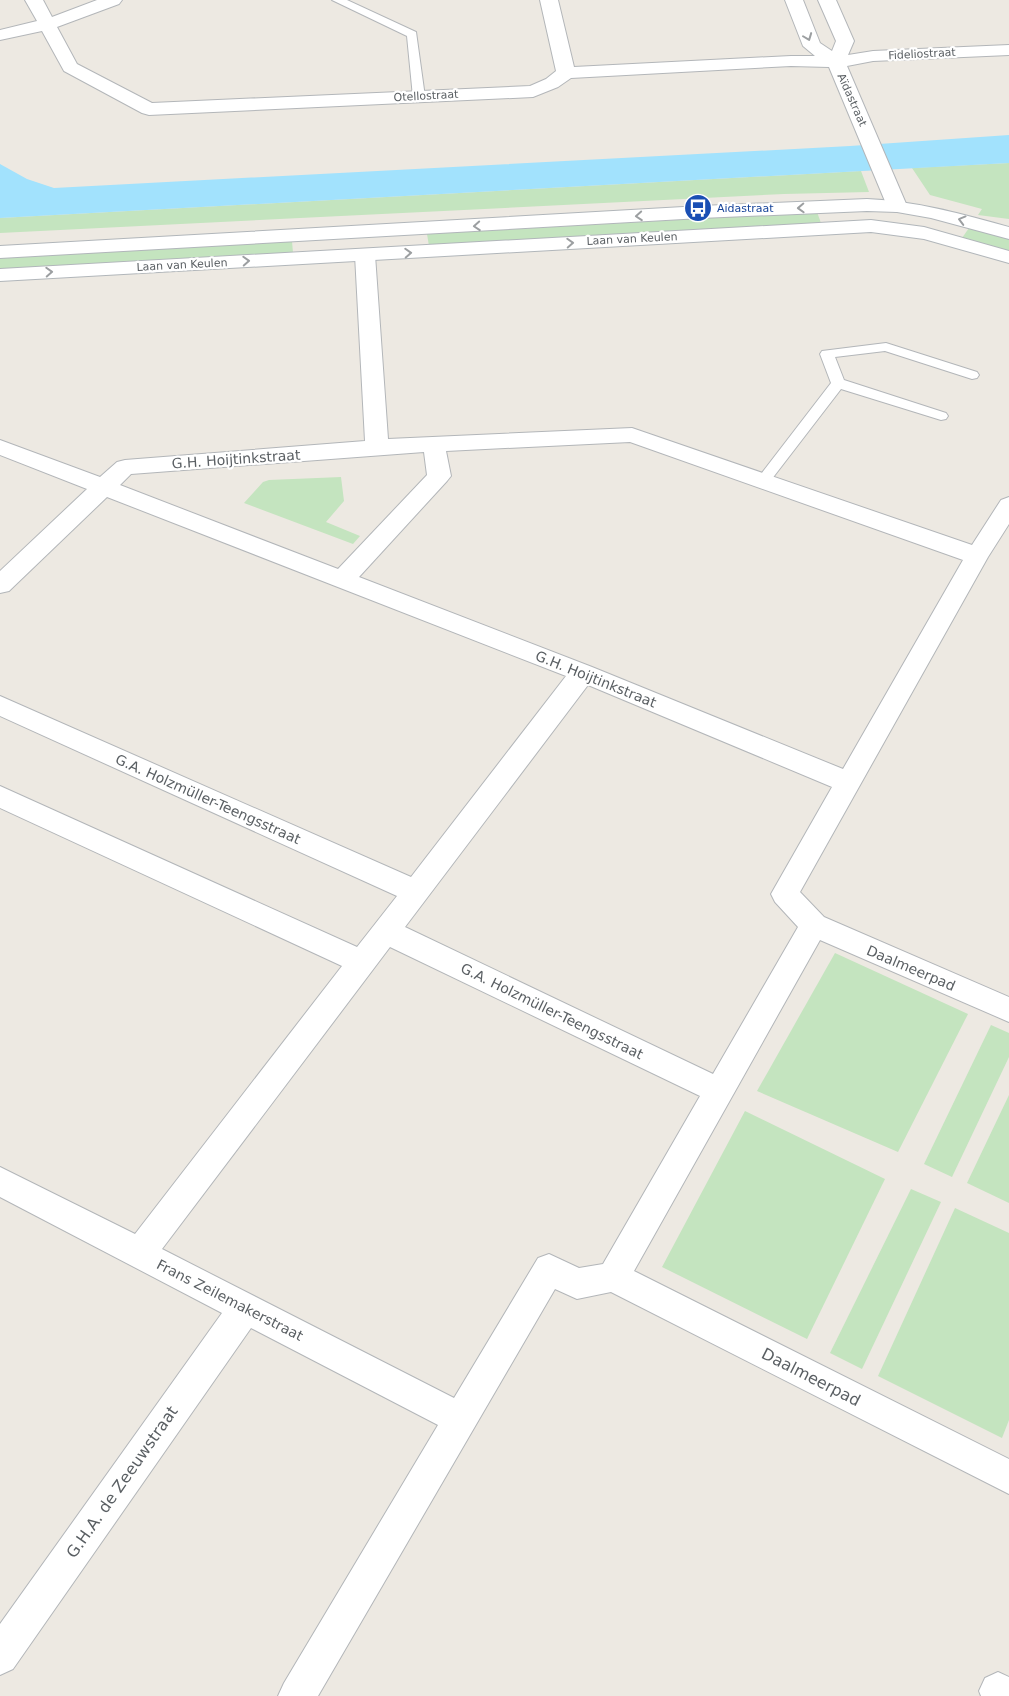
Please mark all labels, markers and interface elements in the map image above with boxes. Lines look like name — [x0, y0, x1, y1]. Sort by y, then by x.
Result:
one-way arrow — [802, 32, 812, 40]
street label: Fideliostraat — [888, 46, 957, 62]
street label: Aïdastraat — [835, 71, 870, 129]
street label: Otellostraat — [393, 88, 459, 104]
bus stop icon: Aidastraat — [683, 193, 713, 223]
place label: Aidastraat — [717, 202, 774, 215]
one-way arrow — [797, 203, 805, 214]
one-way arrow — [635, 211, 643, 222]
one-way arrow — [958, 215, 967, 226]
one-way arrow — [472, 221, 480, 232]
street label: Laan van Keulen — [586, 230, 678, 248]
one-way arrow — [567, 237, 575, 248]
one-way arrow — [404, 247, 412, 258]
street label: Laan van Keulen — [136, 256, 228, 274]
one-way arrow — [242, 256, 250, 267]
one-way arrow — [45, 267, 53, 278]
street label: G.H. Hoijtinkstraat — [171, 446, 301, 471]
street label: G.H. Hoijtinkstraat — [533, 647, 659, 711]
street label: G.A. Holzmüller-Teengsstraat — [113, 751, 304, 847]
street label: Daalmeerpad — [864, 942, 958, 994]
street label: G.A. Holzmüller-Teengsstraat — [458, 960, 646, 1062]
street label: Frans Zeilemakerstraat — [154, 1256, 306, 1344]
street label: Daalmeerpad — [758, 1344, 864, 1410]
street label: G.H.A. de Zeeuwstraat — [62, 1402, 182, 1562]

